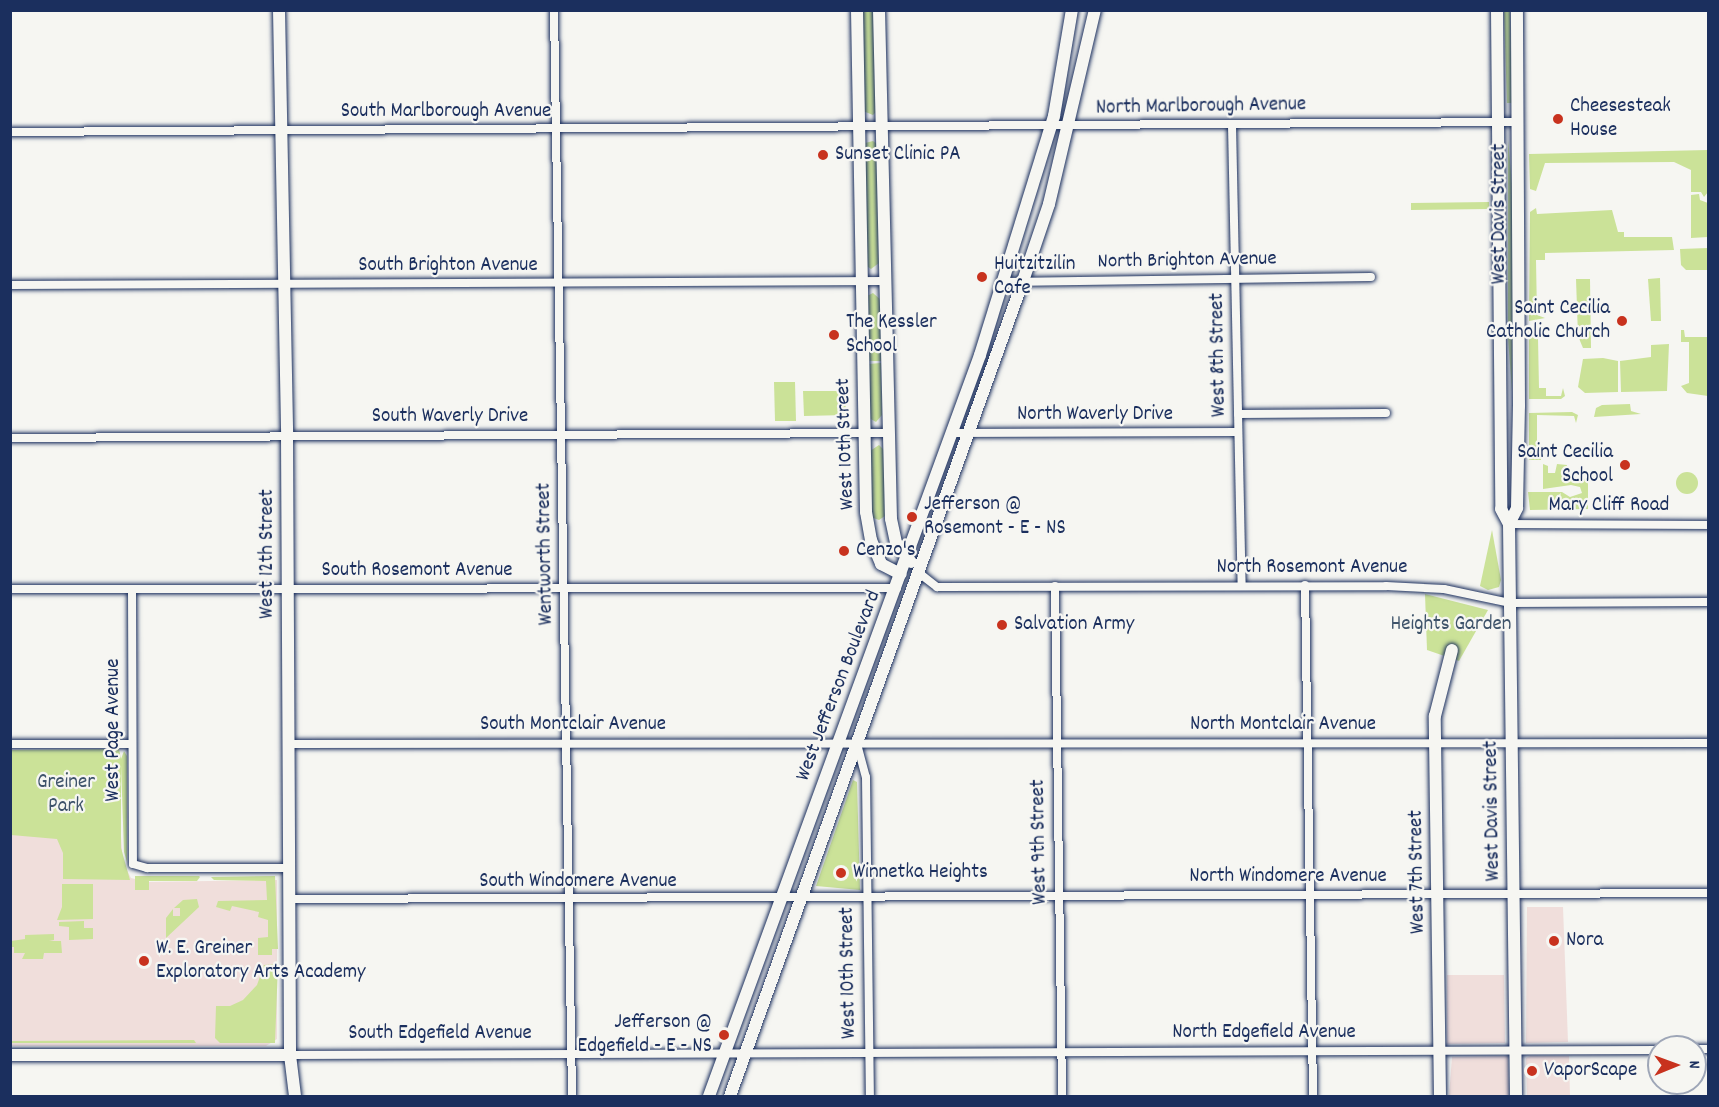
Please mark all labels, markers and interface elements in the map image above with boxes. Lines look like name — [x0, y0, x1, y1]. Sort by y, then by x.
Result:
street label: North Marlborough Avenue — [1096, 93, 1306, 121]
place label: Cheesesteak House — [1570, 94, 1671, 144]
street label: South Marlborough Avenue — [341, 99, 551, 125]
marker: Cheesesteak House — [1551, 112, 1565, 126]
place label: Sunset Clinic PA — [835, 142, 961, 168]
street label: West Davis Street — [1487, 144, 1513, 284]
marker: Sunset Clinic PA — [816, 148, 830, 162]
street label: North Brighton Avenue — [1097, 247, 1277, 275]
place label: Huitzitzilin Cafe — [994, 252, 1075, 302]
street label: South Brighton Avenue — [358, 253, 538, 279]
marker: Huitzitzilin Cafe — [975, 270, 989, 284]
street label: West 8th Street — [1205, 293, 1233, 417]
place label: Saint Cecilia Catholic Church — [1486, 296, 1610, 346]
place label: The Kessler School — [846, 310, 937, 360]
marker: Saint Cecilia Catholic Church — [1615, 314, 1629, 328]
marker: The Kessler School — [827, 328, 841, 342]
street label: West 10th Street — [831, 378, 861, 510]
street label: North Waverly Drive — [1017, 402, 1173, 428]
street label: South Waverly Drive — [372, 404, 528, 430]
place label: Saint Cecilia School — [1517, 440, 1613, 490]
marker: Saint Cecilia School — [1618, 458, 1632, 472]
street label: Wentworth Street — [532, 482, 560, 626]
street label: West 12th Street — [255, 489, 281, 619]
place label: Jefferson @ Rosemont - E - NS — [924, 492, 1066, 542]
street label: Mary Cliff Road — [1549, 493, 1669, 519]
marker: Jefferson @ Rosemont - E - NS — [905, 510, 919, 524]
place label: Cenzo's — [856, 538, 916, 564]
marker: Cenzo's — [837, 544, 851, 558]
street label: North Rosemont Avenue — [1217, 555, 1407, 581]
street label: South Rosemont Avenue — [322, 558, 512, 584]
street label: West Jefferson Boulevard — [791, 587, 887, 785]
place label: Salvation Army — [1014, 612, 1134, 638]
park label: Heights Garden — [1390, 612, 1512, 638]
marker: Salvation Army — [995, 618, 1009, 632]
street label: West Page Avenue — [101, 659, 127, 801]
street label: South Montclair Avenue — [480, 712, 666, 738]
street label: North Montclair Avenue — [1190, 712, 1376, 738]
street label: West Davis Street — [1479, 740, 1507, 882]
park label: Greiner Park — [37, 770, 95, 820]
street label: West 9th Street — [1026, 779, 1054, 905]
street label: West 7th Street — [1404, 810, 1432, 934]
place label: Winnetka Heights — [853, 860, 988, 886]
street label: North Windomere Avenue — [1189, 864, 1387, 890]
marker: Winnetka Heights — [834, 866, 848, 880]
street label: South Windomere Avenue — [479, 869, 677, 895]
street label: West 10th Street — [835, 907, 863, 1039]
place label: Nora — [1566, 928, 1603, 954]
marker: Nora — [1547, 934, 1561, 948]
place label: W. E. Greiner Exploratory Arts Academy — [156, 936, 366, 986]
marker: W. E. Greiner Exploratory Arts Academy — [137, 954, 151, 968]
place label: Jefferson @ Edgefield - E - NS — [578, 1010, 712, 1060]
street label: North Edgefield Avenue — [1172, 1020, 1356, 1046]
street label: South Edgefield Avenue — [348, 1021, 532, 1047]
marker: Jefferson @ Edgefield - E - NS — [717, 1028, 731, 1042]
north arrow — [1647, 1035, 1707, 1095]
place label: VaporScape — [1544, 1058, 1637, 1084]
text: N — [1682, 1061, 1705, 1069]
marker: VaporScape — [1525, 1064, 1539, 1078]

